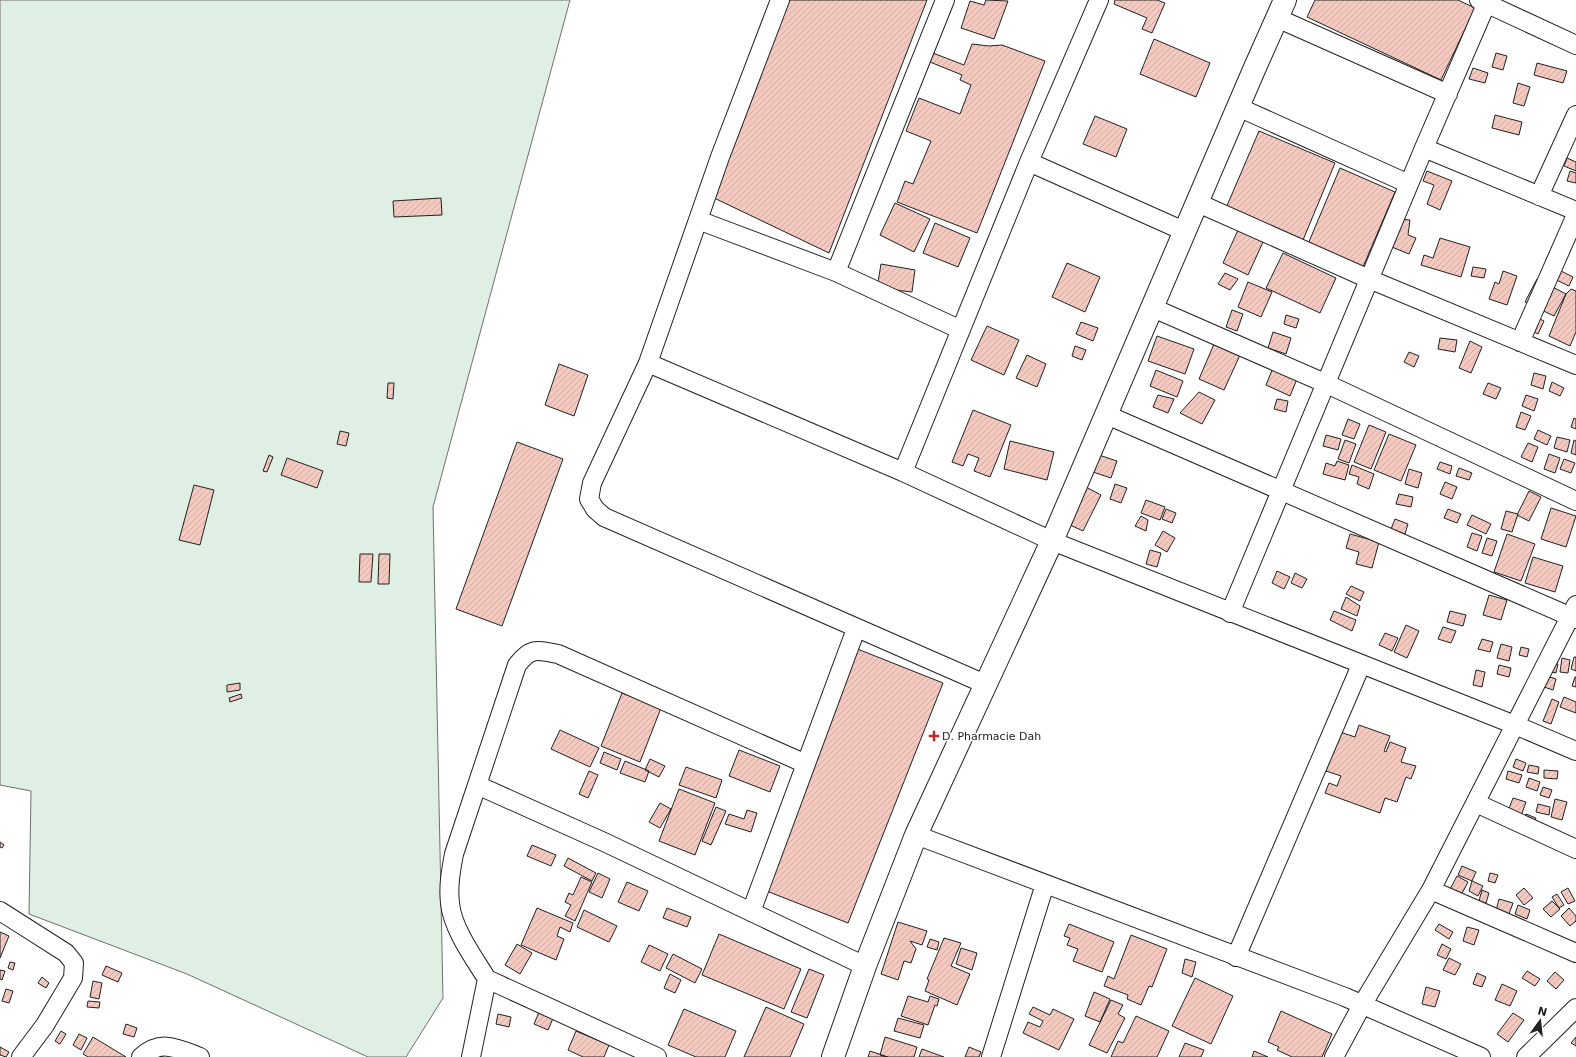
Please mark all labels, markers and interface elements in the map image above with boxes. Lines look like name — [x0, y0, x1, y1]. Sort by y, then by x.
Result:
place label: D. Pharmacie Dah — [942, 730, 1041, 743]
marker: D. Pharmacie Dah — [929, 731, 939, 741]
north arrow — [1520, 1001, 1560, 1041]
text: N — [1536, 1004, 1549, 1019]

